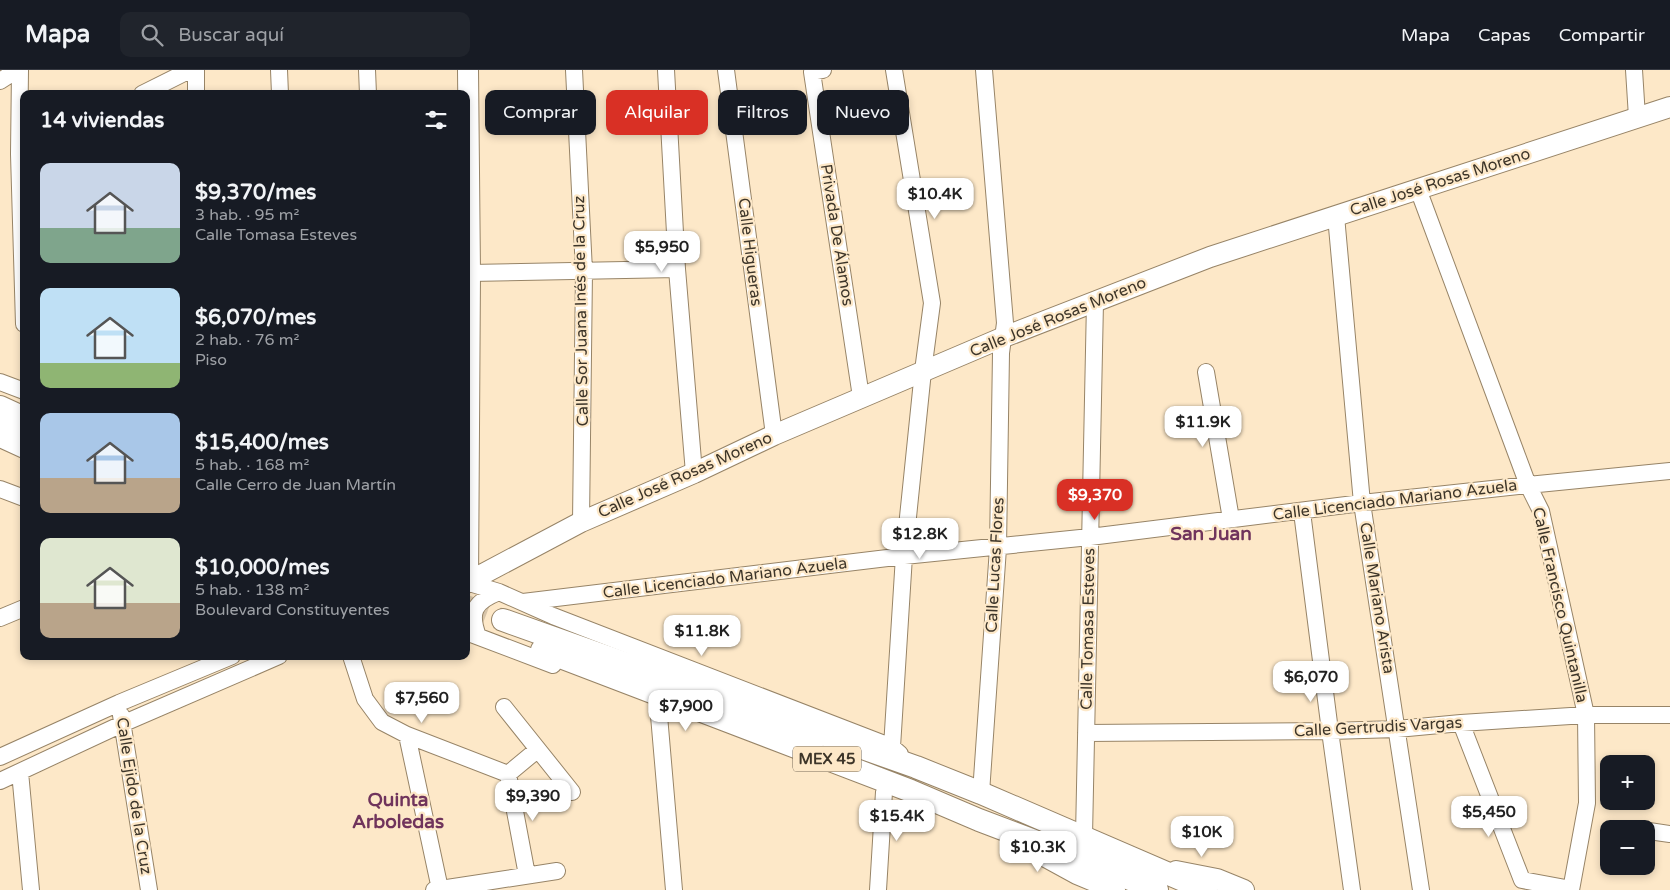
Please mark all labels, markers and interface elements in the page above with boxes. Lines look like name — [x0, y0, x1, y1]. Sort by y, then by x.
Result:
search box — [120, 12, 470, 57]
text: Mapa — [25, 20, 90, 49]
icon: search — [138, 21, 166, 49]
text: Buscar aquí — [178, 24, 284, 46]
text: Mapa — [1401, 24, 1450, 46]
text: Capas — [1478, 24, 1531, 46]
text: Compartir — [1559, 24, 1645, 46]
chip: Comprar — [485, 90, 596, 135]
chip: Alquilar — [606, 90, 708, 135]
chip: Filtros — [718, 90, 807, 135]
chip: Nuevo — [817, 90, 909, 135]
icon: filters — [422, 106, 450, 134]
text: 14 viviendas — [40, 108, 164, 133]
street label: Calle José Rosas Moreno — [1347, 143, 1533, 221]
street label: Privada De Álamos — [816, 163, 858, 307]
pin: $10.4K — [894, 178, 976, 220]
text: $9,370/mes — [195, 180, 316, 205]
icon: home — [80, 183, 140, 243]
text: $10.4K — [908, 184, 962, 204]
street label: Calle Sor Juana Inés de la Cruz — [569, 196, 593, 426]
street label: Calle Higueras — [733, 197, 767, 307]
text: 3 hab. · 95 m² — [195, 205, 299, 225]
text: Calle Tomasa Esteves — [195, 225, 357, 245]
pin: $5,950 — [621, 230, 703, 273]
text: $5,950 — [635, 237, 689, 257]
street label: Calle José Rosas Moreno — [967, 272, 1149, 362]
text: $6,070/mes — [195, 305, 316, 330]
icon: home — [80, 308, 140, 368]
text: 2 hab. · 76 m² — [195, 330, 299, 350]
text: Piso — [195, 350, 227, 370]
pin: $11.9K — [1162, 406, 1244, 448]
text: $11.9K — [1176, 412, 1230, 432]
street label: Calle José Rosas Moreno — [595, 428, 775, 522]
text: $15,400/mes — [195, 430, 329, 455]
icon: home — [80, 433, 140, 493]
text: 5 hab. · 168 m² — [195, 455, 309, 475]
text: Calle Cerro de Juan Martín — [195, 475, 396, 495]
street label: Calle Licenciado Mariano Azuela — [1272, 475, 1518, 525]
pin: $9,370 — [1054, 478, 1136, 521]
text: $9,370 — [1068, 485, 1122, 505]
street label: Calle Lucas Flores — [981, 497, 1009, 633]
street label: Calle Francisco Quintanilla — [1528, 505, 1592, 705]
pin: $12.8K — [879, 518, 961, 560]
street label: Calle Mariano Arista — [1355, 521, 1399, 675]
district label: San Juan — [1170, 523, 1252, 545]
text: $12.8K — [893, 524, 947, 544]
street label: Calle Tomasa Esteves — [1077, 548, 1099, 710]
street label: Calle Licenciado Mariano Azuela — [602, 553, 848, 603]
text: $10,000/mes — [195, 555, 330, 580]
icon: home — [80, 558, 140, 618]
text: 5 hab. · 138 m² — [195, 580, 309, 600]
text: Boulevard Constituyentes — [195, 600, 390, 620]
pin: $11.8K — [661, 614, 743, 657]
text: $11.8K — [675, 621, 729, 641]
pin: $6,070 — [1270, 660, 1352, 703]
text: $6,070 — [1284, 667, 1338, 687]
pin: $7,560 — [381, 682, 463, 724]
text: $7,560 — [395, 688, 449, 708]
pin: $7,900 — [645, 690, 727, 732]
text: $7,900 — [659, 696, 713, 716]
street label: Calle Gertrudis Vargas — [1293, 713, 1463, 741]
street label: Calle Ejido de la Cruz — [112, 716, 156, 876]
road number: MEX 45 — [793, 746, 861, 772]
map controls — [1600, 755, 1655, 875]
button: + — [1600, 755, 1655, 810]
pin: $9,390 — [492, 780, 574, 822]
text: $9,390 — [506, 786, 560, 806]
district label: Quinta Arboledas — [352, 789, 444, 833]
pin: $5,450 — [1448, 796, 1530, 838]
pin: $15.4K — [856, 800, 938, 842]
text: $5,450 — [1462, 802, 1516, 822]
text: $15.4K — [870, 806, 924, 826]
pin: $10K — [1172, 816, 1232, 858]
button: − — [1600, 820, 1655, 875]
text: $10K — [1182, 822, 1222, 842]
pin: $10.3K — [997, 830, 1079, 873]
text: $10.3K — [1011, 837, 1065, 857]

